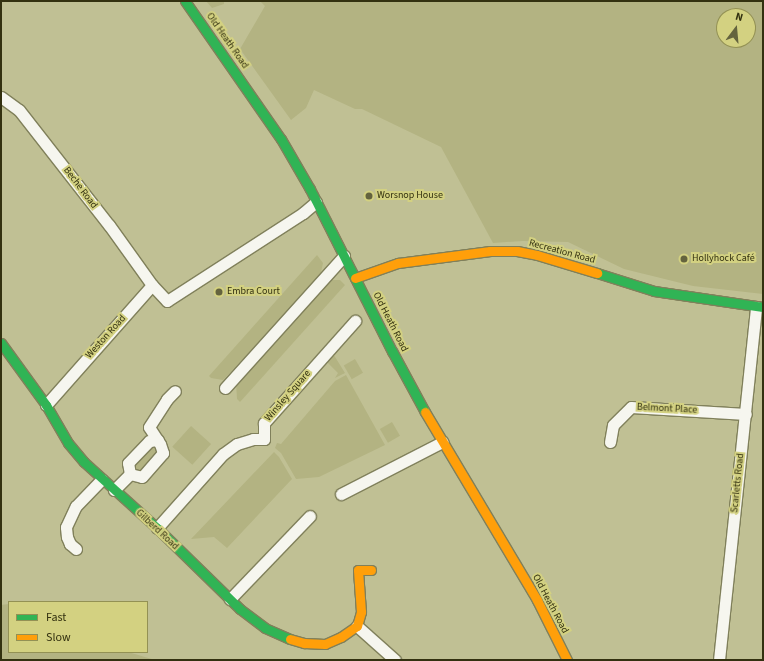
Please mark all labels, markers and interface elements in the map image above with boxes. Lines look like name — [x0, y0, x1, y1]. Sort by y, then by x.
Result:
north arrow — [716, 8, 756, 48]
text: N — [734, 9, 745, 25]
street label: Old Heath Road — [203, 11, 251, 71]
street label: Beche Road — [60, 165, 100, 211]
place label: Worsnop House — [377, 190, 443, 202]
marker: Worsnop House — [364, 191, 374, 201]
street label: Recreation Road — [527, 237, 597, 267]
place label: Hollyhock Café — [692, 253, 755, 265]
marker: Hollyhock Café — [679, 254, 689, 264]
place label: Embra Court — [227, 286, 280, 298]
marker: Embra Court — [214, 287, 224, 297]
street label: Old Heath Road — [370, 290, 410, 354]
street label: Weston Road — [83, 313, 129, 361]
street label: Winsley Square — [263, 368, 313, 424]
street label: Belmont Place — [636, 401, 698, 417]
street label: Scarletts Road — [729, 453, 747, 513]
street label: Gilberd Road — [133, 507, 181, 553]
street label: Old Heath Road — [529, 572, 571, 636]
legend — [8, 601, 148, 653]
text: Fast — [46, 609, 66, 626]
text: Slow — [46, 629, 71, 646]

